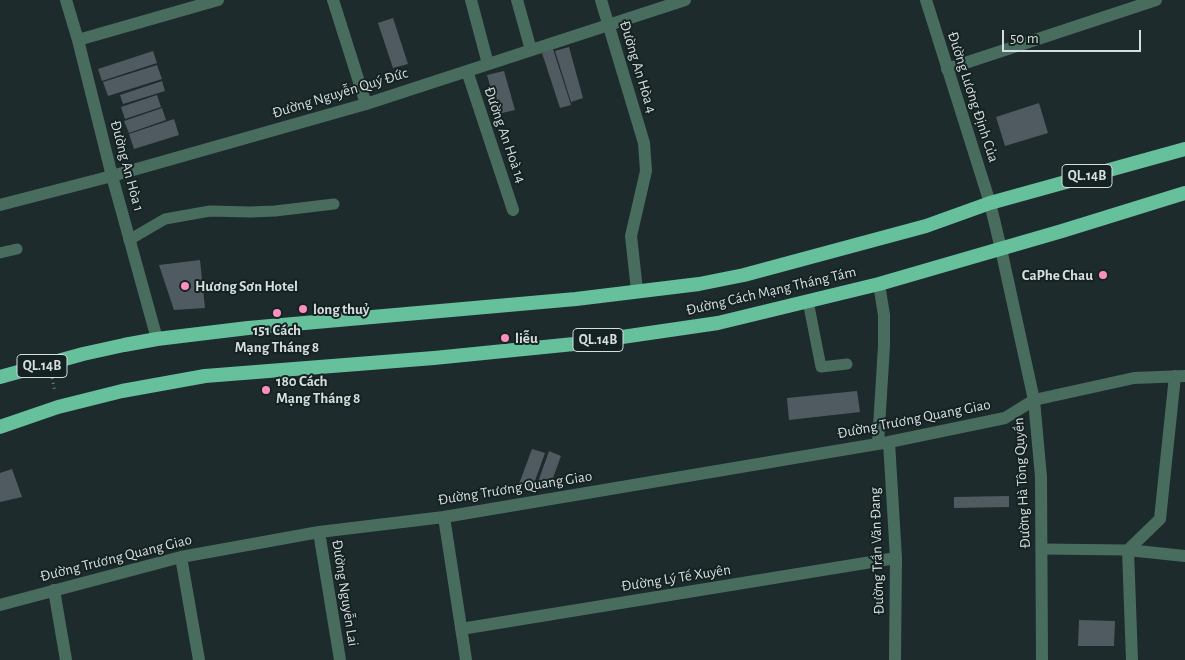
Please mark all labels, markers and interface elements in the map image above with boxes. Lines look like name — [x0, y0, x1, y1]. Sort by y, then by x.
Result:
street label: Đường An Hòa 4 — [615, 19, 661, 115]
scale bar — [1005, 20, 1144, 52]
street label: Đường Lương Định Của — [943, 29, 1003, 165]
text: 50 m — [1010, 31, 1039, 46]
street label: Đường Nguyễn Quý Đức — [270, 64, 410, 122]
street label: Đường An Hoà 14 — [480, 84, 530, 186]
street label: Đường An Hòa 1 — [106, 118, 148, 214]
road number: QL.14B — [1062, 165, 1112, 188]
street label: Đường Cách Mạng Tháng Tám — [684, 263, 858, 319]
place label: CaPhe Chau — [1022, 266, 1093, 284]
marker: CaPhe Chau — [1097, 269, 1109, 281]
place label: Hương Sơn Hotel — [195, 277, 298, 295]
marker: Hương Sơn Hotel — [179, 280, 191, 292]
place label: long thuỷ — [313, 300, 370, 318]
marker: long thuỷ — [297, 303, 309, 315]
marker: 151 Cách Mạng Tháng 8 — [271, 307, 283, 319]
place label: 151 Cách Mạng Tháng 8 — [235, 321, 319, 356]
road number: QL.14B — [573, 328, 623, 352]
place label: liễu — [515, 329, 538, 347]
marker: liễu — [499, 332, 511, 344]
road number: QL.14B — [17, 354, 67, 378]
place label: 180 Cách Mạng Tháng 8 — [276, 372, 360, 407]
marker: 180 Cách Mạng Tháng 8 — [260, 384, 272, 396]
street label: Đường Trương Quang Giao — [836, 395, 992, 443]
street label: Đường Hà Tông Quyền — [1010, 417, 1034, 549]
street label: Đường Trương Quang Giao — [437, 467, 593, 509]
street label: Đường Trần Văn Đang — [866, 487, 888, 615]
street label: Đường Trương Quang Giao — [38, 530, 194, 586]
street label: Đường Nguyễn Lai — [328, 538, 362, 648]
street label: Đường Lý Tế Xuyên — [620, 560, 732, 596]

